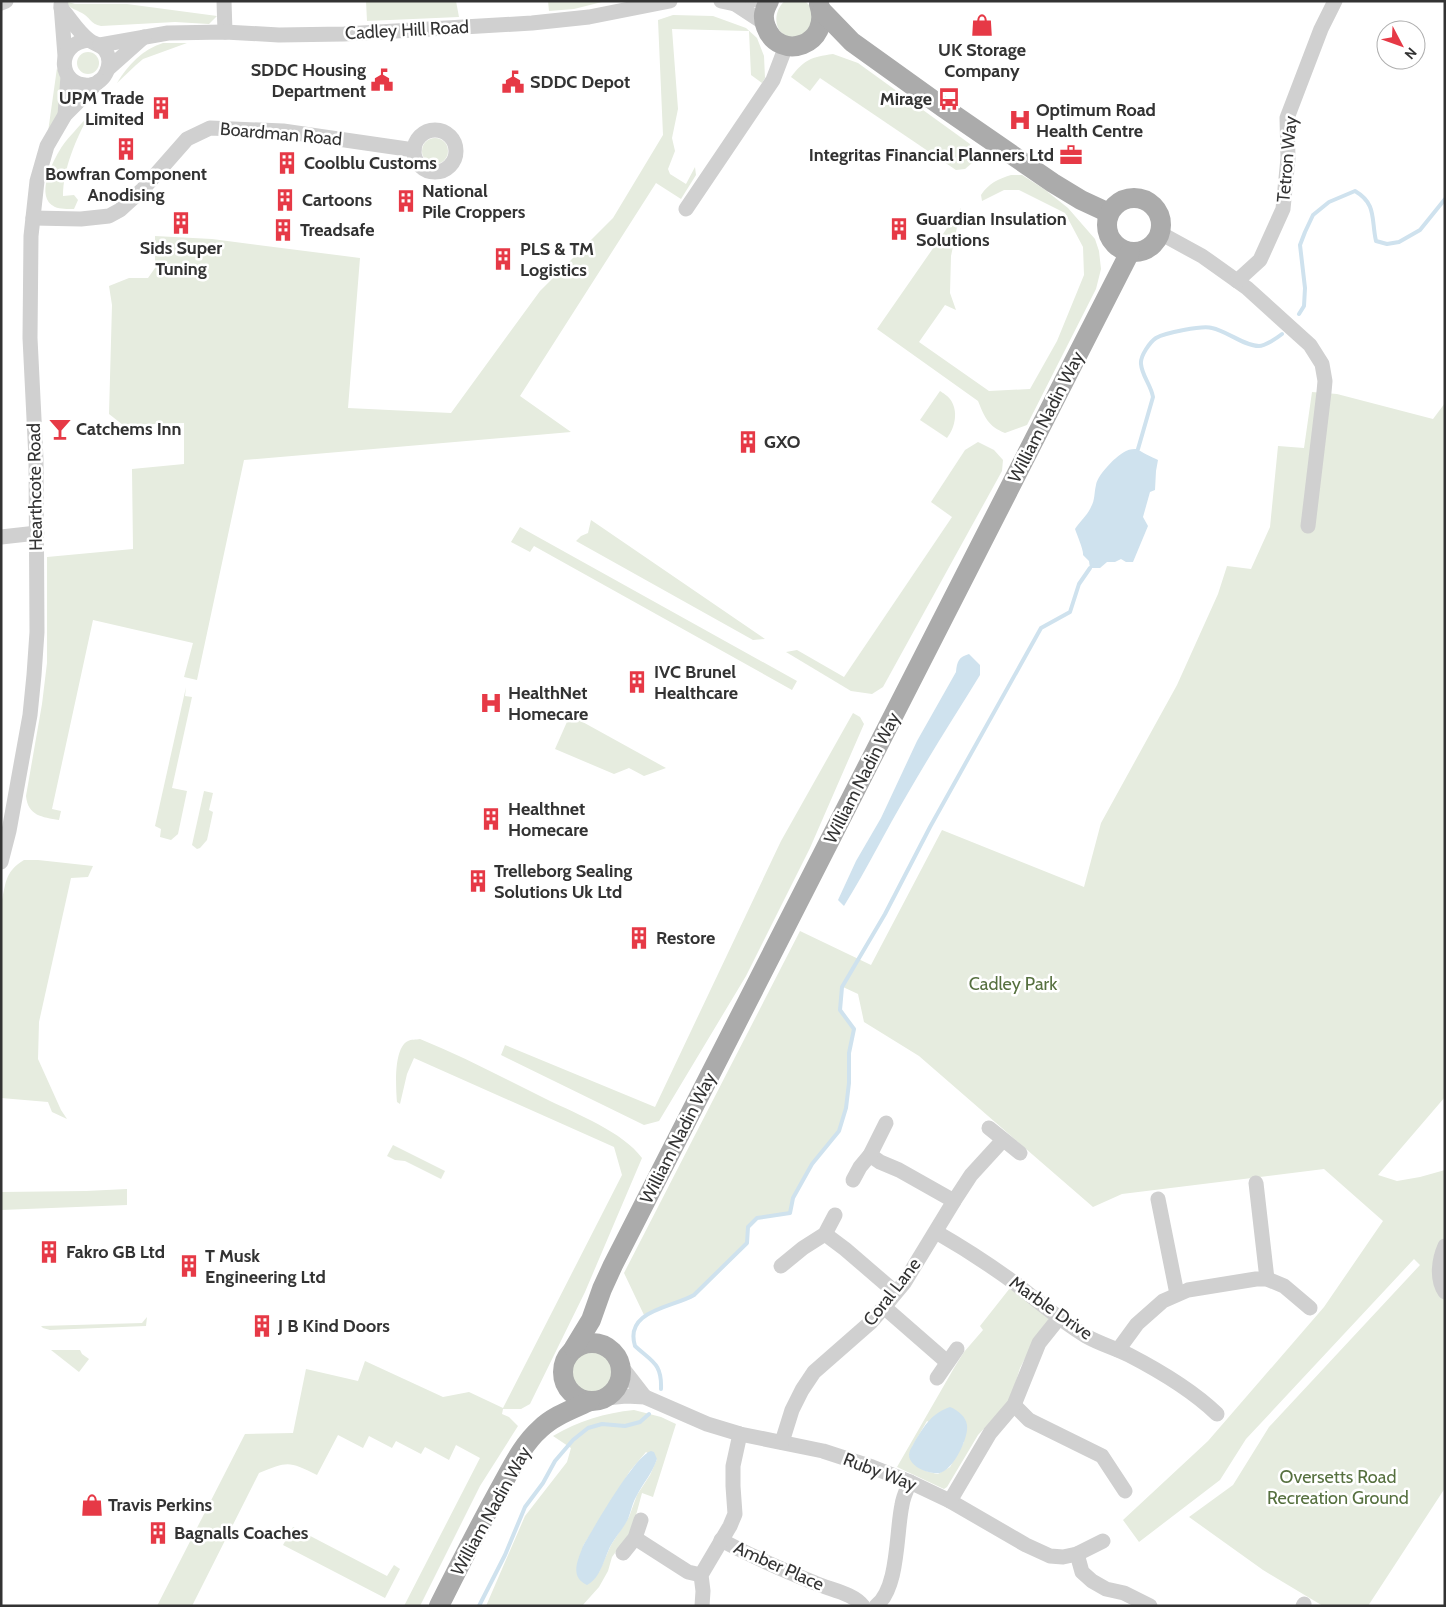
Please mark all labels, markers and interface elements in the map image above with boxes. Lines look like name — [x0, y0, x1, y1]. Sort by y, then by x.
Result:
shop icon: UK Storage Company — [969, 12, 995, 38]
street label: Cadley Hill Road — [344, 16, 470, 44]
north arrow — [1376, 20, 1426, 70]
place label: UK Storage Company — [938, 39, 1026, 82]
text: N — [1401, 44, 1421, 63]
place label: SDDC Housing Department — [251, 59, 366, 102]
public building icon: SDDC Housing Department — [369, 67, 395, 93]
public building icon: SDDC Depot — [500, 69, 526, 95]
place label: SDDC Depot — [530, 71, 630, 93]
bus stop icon: Mirage — [936, 86, 962, 112]
place label: UPM Trade Limited — [59, 87, 144, 130]
place label: Mirage — [880, 88, 932, 110]
building icon: UPM Trade Limited — [148, 95, 174, 121]
place label: Optimum Road Health Centre — [1036, 99, 1156, 142]
hospital icon: Optimum Road Health Centre — [1007, 107, 1033, 133]
street label: Tetron Way — [1272, 115, 1302, 203]
street label: Boardman Road — [219, 118, 343, 150]
building icon: Bowfran Component Anodising — [113, 136, 139, 162]
office icon: Integritas Financial Planners Ltd — [1058, 142, 1084, 168]
place label: Integritas Financial Planners Ltd — [809, 144, 1054, 166]
building icon: Coolblu Customs — [274, 150, 300, 176]
place label: Coolblu Customs — [304, 152, 437, 174]
place label: Bowfran Component Anodising — [45, 163, 207, 206]
place label: National Pile Croppers — [422, 180, 526, 223]
building icon: Cartoons — [272, 187, 298, 213]
building icon: National Pile Croppers — [393, 188, 419, 214]
place label: Cartoons — [302, 189, 373, 211]
place label: Guardian Insulation Solutions — [916, 208, 1067, 251]
building icon: Sids Super Tuning — [168, 210, 194, 236]
building icon: Guardian Insulation Solutions — [886, 216, 912, 242]
building icon: Treadsafe — [270, 217, 296, 243]
place label: Treadsafe — [300, 219, 375, 241]
place label: Sids Super Tuning — [140, 237, 222, 280]
place label: PLS & TM Logistics — [520, 238, 594, 281]
building icon: PLS & TM Logistics — [490, 246, 516, 272]
street label: William Nadin Way — [1003, 348, 1089, 486]
bar icon: Catchems Inn — [47, 416, 73, 442]
place label: Catchems Inn — [76, 418, 181, 440]
street label: Hearthcote Road — [23, 423, 47, 551]
building icon: GXO — [735, 429, 761, 455]
place label: GXO — [764, 431, 801, 453]
place label: IVC Brunel Healthcare — [654, 661, 738, 704]
building icon: IVC Brunel Healthcare — [624, 669, 650, 695]
place label: HealthNet Homecare — [508, 682, 588, 725]
hospital icon: HealthNet Homecare — [478, 690, 504, 716]
street label: William Nadin Way — [819, 709, 905, 847]
place label: Healthnet Homecare — [508, 798, 588, 841]
building icon: Healthnet Homecare — [478, 806, 504, 832]
place label: Trelleborg Sealing Solutions Uk Ltd — [494, 860, 632, 903]
building icon: Trelleborg Sealing Solutions Uk Ltd — [465, 868, 491, 894]
building icon: Restore — [626, 925, 652, 951]
place label: Restore — [656, 927, 715, 949]
park label: Cadley Park — [969, 973, 1058, 995]
street label: William Nadin Way — [635, 1069, 721, 1207]
building icon: Fakro GB Ltd — [36, 1239, 62, 1265]
place label: Fakro GB Ltd — [66, 1241, 165, 1263]
place label: T Musk Engineering Ltd — [205, 1245, 326, 1288]
building icon: T Musk Engineering Ltd — [176, 1253, 202, 1279]
street label: Coral Lane — [859, 1254, 925, 1330]
street label: Marble Drive — [1005, 1271, 1097, 1345]
building icon: J B Kind Doors — [249, 1313, 275, 1339]
place label: J B Kind Doors — [277, 1315, 390, 1337]
street label: William Nadin Way — [446, 1443, 536, 1579]
street label: Ruby Way — [840, 1448, 920, 1496]
park label: Oversetts Road Recreation Ground — [1267, 1466, 1409, 1509]
shop icon: Travis Perkins — [79, 1492, 105, 1518]
place label: Travis Perkins — [108, 1494, 213, 1516]
building icon: Bagnalls Coaches — [145, 1520, 171, 1546]
place label: Bagnalls Coaches — [174, 1522, 309, 1544]
street label: Amber Place — [731, 1536, 827, 1596]

